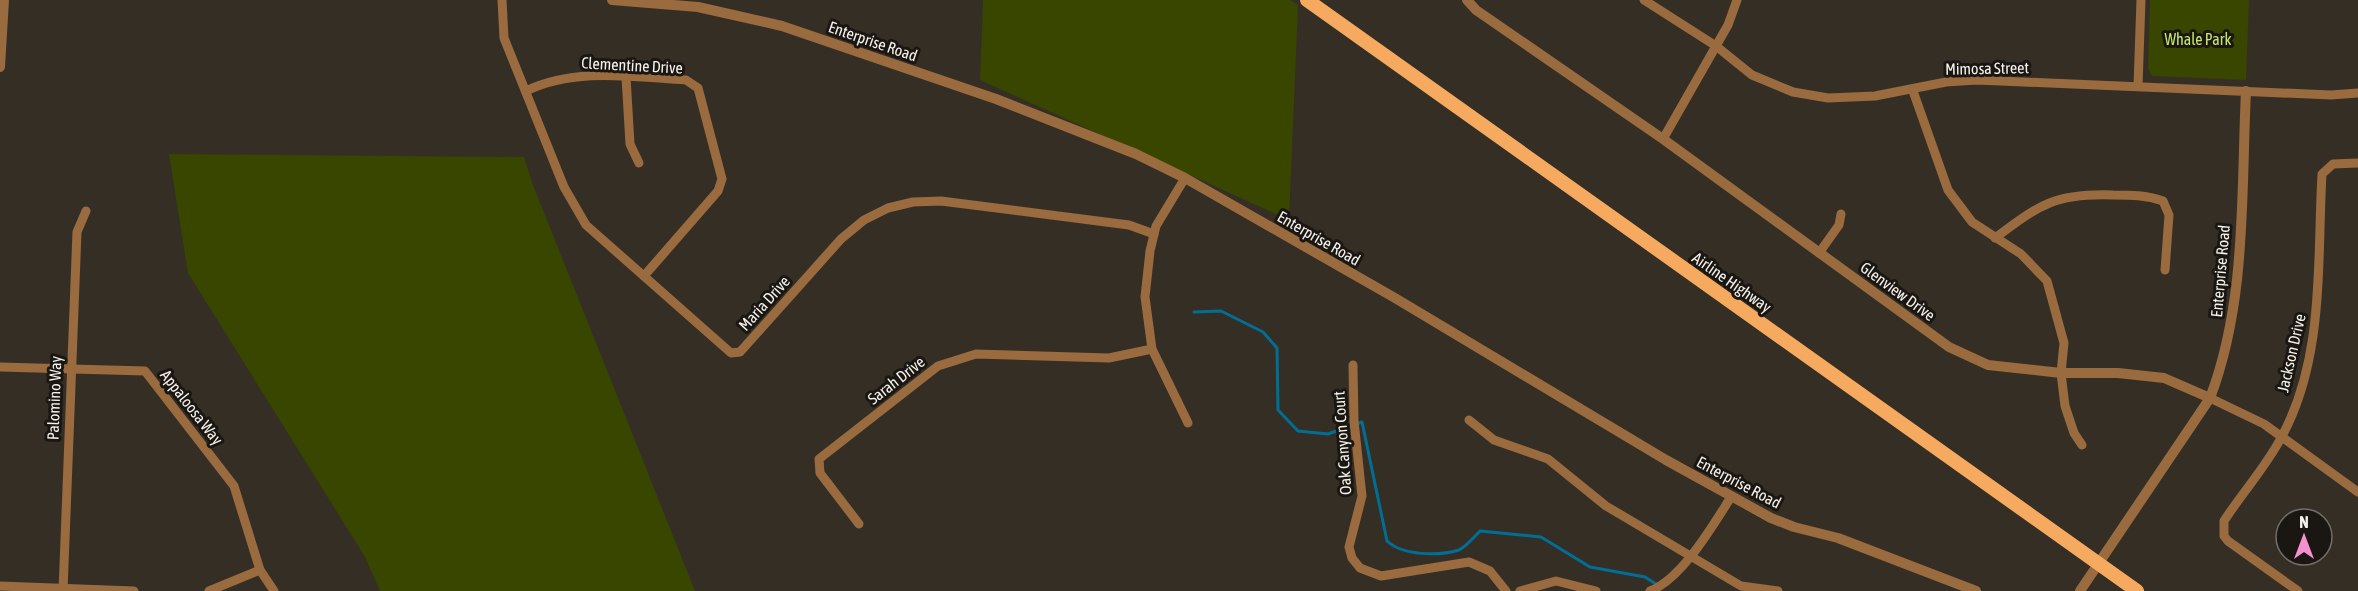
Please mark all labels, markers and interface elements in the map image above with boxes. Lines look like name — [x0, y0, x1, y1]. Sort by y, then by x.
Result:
street label: Enterprise Road — [826, 17, 920, 66]
park label: Whale Park — [2164, 30, 2232, 48]
street label: Clementine Drive — [581, 53, 683, 77]
street label: Mimosa Street — [1945, 58, 2029, 78]
street label: Enterprise Road — [1274, 207, 1364, 270]
street label: Enterprise Road — [2207, 224, 2234, 318]
street label: Airline Highway — [1688, 248, 1775, 317]
street label: Glenview Drive — [1857, 258, 1939, 324]
street label: Maria Drive — [735, 272, 793, 334]
street label: Jackson Drive — [2273, 312, 2309, 394]
street label: Sarah Drive — [864, 352, 928, 408]
street label: Palomino Way — [44, 355, 65, 441]
street label: Appaloosa Way — [156, 366, 227, 449]
street label: Oak Canyon Court — [1329, 390, 1356, 495]
street label: Enterprise Road — [1693, 452, 1784, 513]
north arrow — [2274, 507, 2334, 567]
text: N — [2299, 513, 2309, 531]

